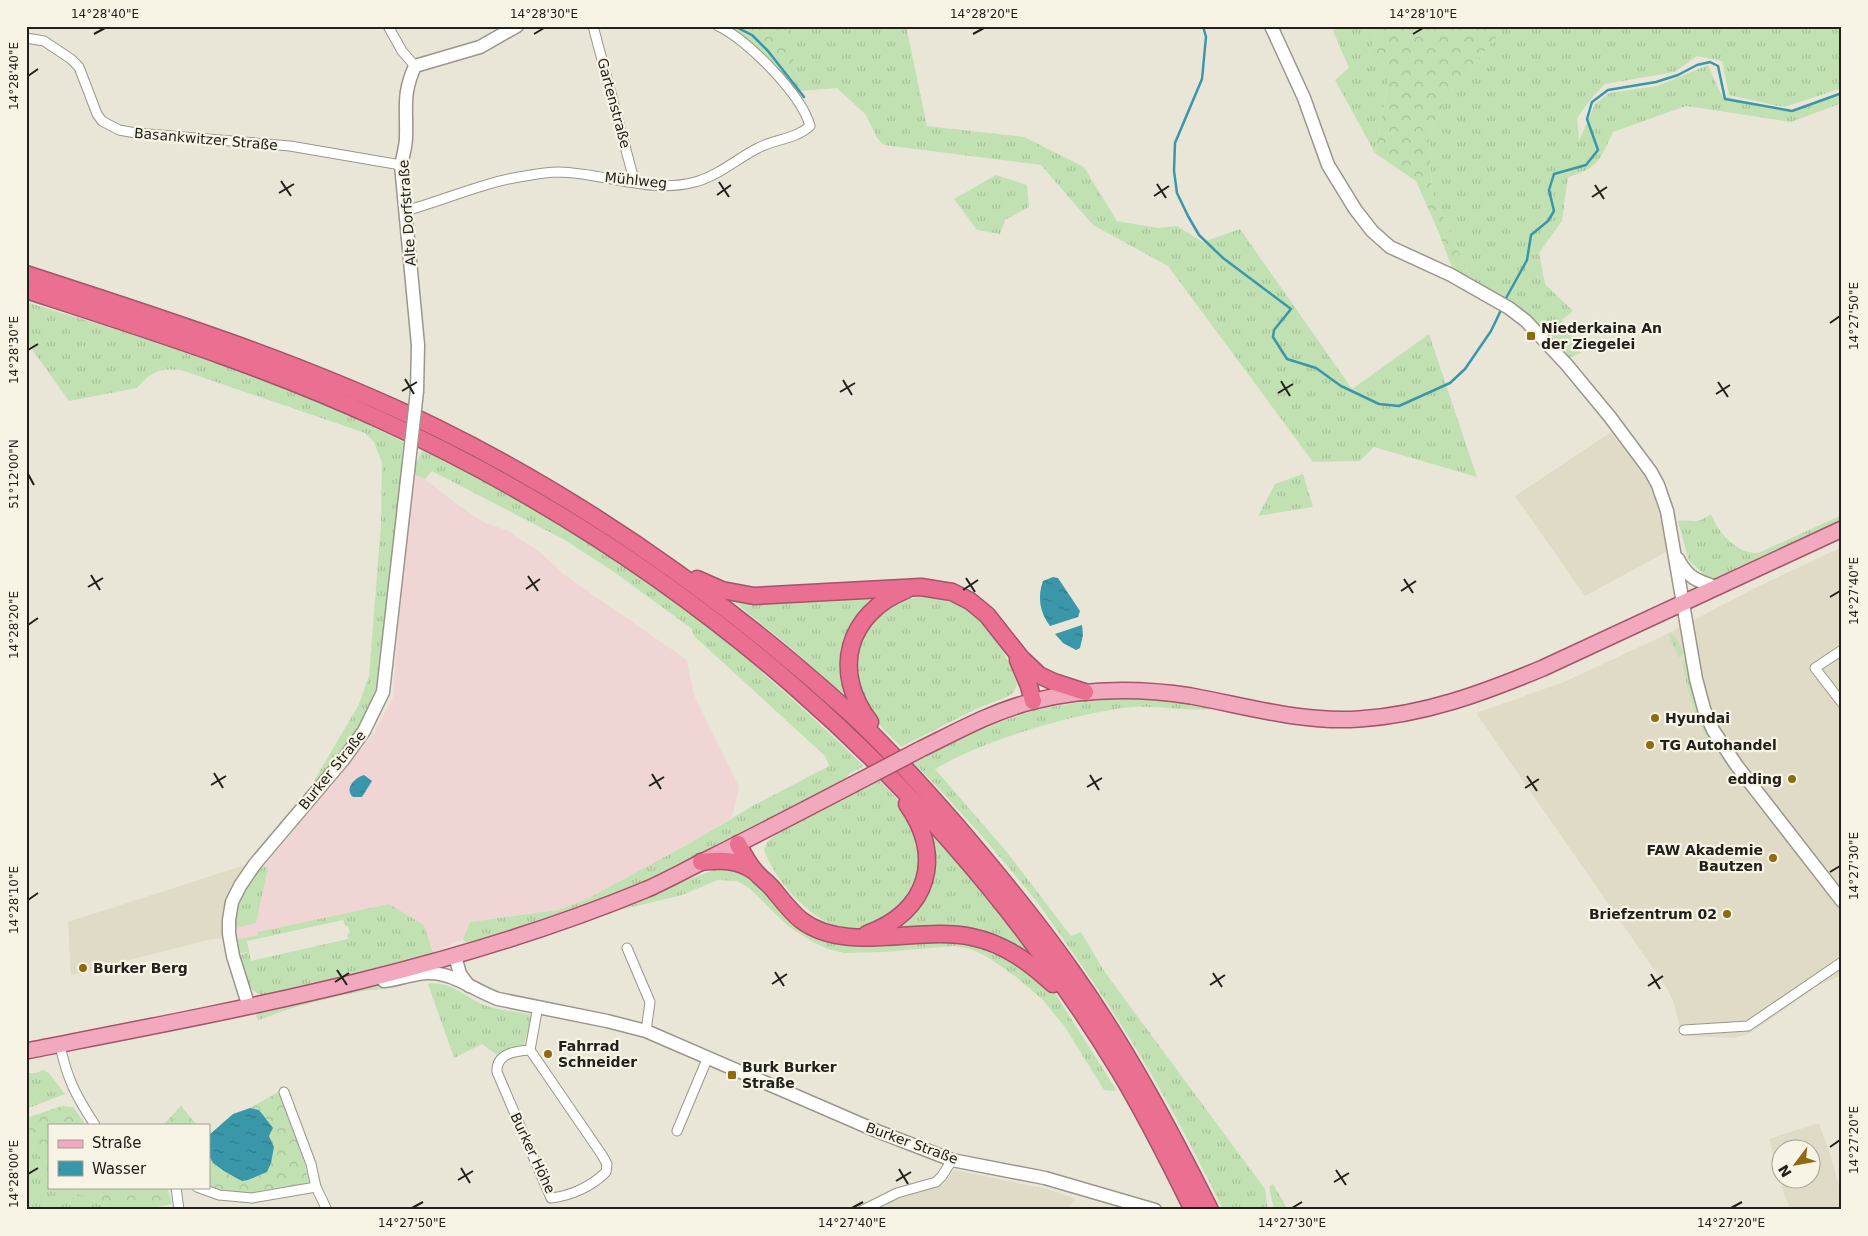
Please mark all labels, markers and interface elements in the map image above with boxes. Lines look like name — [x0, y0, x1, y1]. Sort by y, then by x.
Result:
text: 14°28'40"E — [71, 7, 139, 21]
text: 14°28'30"E — [510, 7, 578, 21]
text: 14°28'20"E — [950, 7, 1018, 21]
text: 14°28'10"E — [1389, 7, 1457, 21]
text: 14°28'40"E — [7, 42, 21, 110]
street label: Gartenstraße — [594, 56, 634, 150]
street label: Basankwitzer Straße — [133, 125, 279, 153]
street label: Alte Dorfstraße — [395, 159, 419, 267]
street label: Mühlweg — [604, 169, 668, 191]
text: 14°27'50"E — [1847, 282, 1861, 350]
text: 14°28'30"E — [7, 316, 21, 384]
place label: Niederkaina An der Ziegelei — [1541, 320, 1662, 352]
marker: Niederkaina An der Ziegelei — [1525, 330, 1537, 342]
text: 51°12'00"N — [7, 439, 21, 509]
text: 14°27'40"E — [1847, 557, 1861, 625]
text: 14°28'20"E — [7, 591, 21, 659]
place label: Hyundai — [1665, 710, 1730, 726]
marker: Hyundai — [1649, 712, 1661, 724]
street label: Burker Straße — [295, 727, 369, 813]
place label: TG Autohandel — [1660, 737, 1777, 753]
marker: TG Autohandel — [1644, 739, 1656, 751]
place label: edding — [1728, 771, 1782, 787]
marker: edding — [1786, 773, 1798, 785]
text: 14°27'30"E — [1847, 832, 1861, 900]
place label: FAW Akademie Bautzen — [1647, 842, 1763, 874]
marker: FAW Akademie Bautzen — [1767, 852, 1779, 864]
text: 14°28'10"E — [7, 866, 21, 934]
place label: Briefzentrum 02 — [1589, 906, 1717, 922]
marker: Briefzentrum 02 — [1721, 908, 1733, 920]
place label: Burker Berg — [93, 960, 188, 976]
marker: Burker Berg — [77, 962, 89, 974]
place label: Fahrrad Schneider — [558, 1038, 637, 1070]
marker: Fahrrad Schneider — [542, 1048, 554, 1060]
place label: Burk Burker Straße — [742, 1059, 837, 1091]
marker: Burk Burker Straße — [726, 1069, 738, 1081]
text: 14°27'20"E — [1847, 1106, 1861, 1174]
street label: Burker Höhe — [507, 1110, 559, 1196]
street label: Burker Straße — [864, 1119, 960, 1167]
legend — [48, 1124, 210, 1188]
text: Straße — [92, 1134, 141, 1152]
north arrow — [1770, 1138, 1820, 1188]
text: 14°28'00"E — [7, 1140, 21, 1208]
text: Wasser — [92, 1160, 147, 1178]
text: N — [1775, 1162, 1795, 1180]
text: 14°27'50"E — [378, 1216, 446, 1230]
text: 14°27'40"E — [818, 1216, 886, 1230]
text: 14°27'30"E — [1258, 1216, 1326, 1230]
text: 14°27'20"E — [1697, 1216, 1765, 1230]

